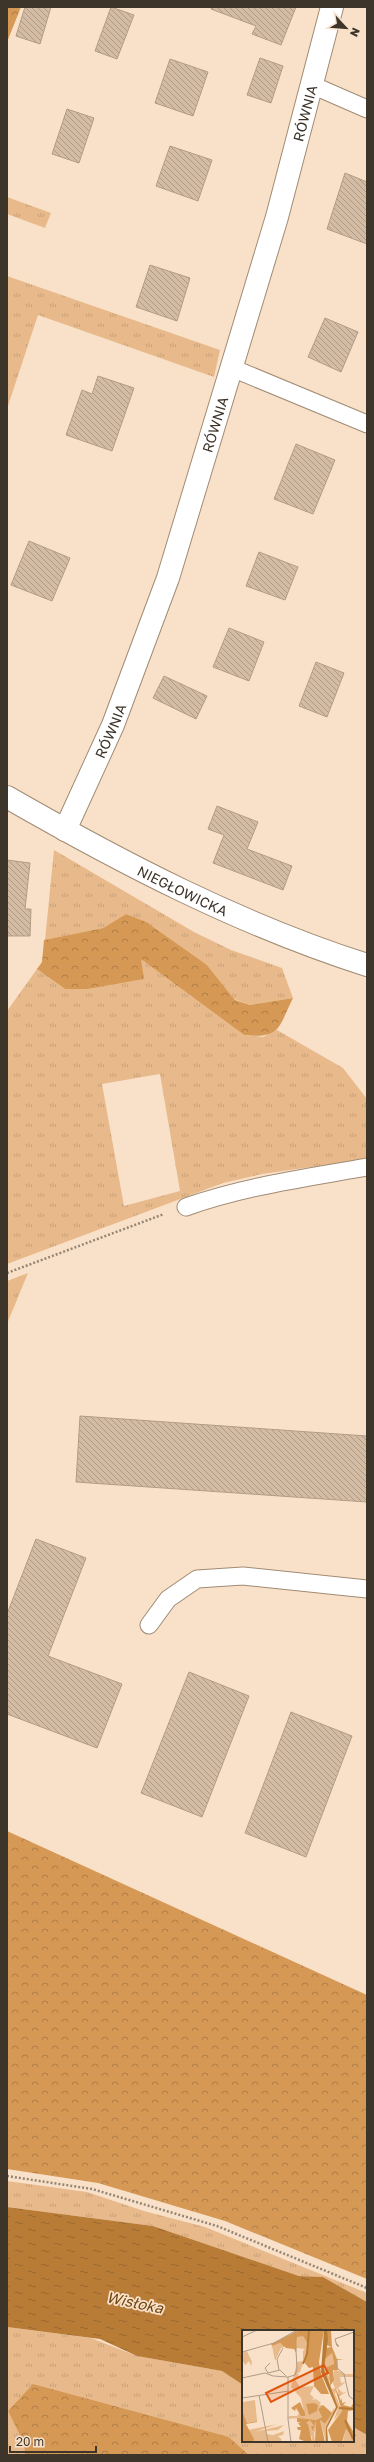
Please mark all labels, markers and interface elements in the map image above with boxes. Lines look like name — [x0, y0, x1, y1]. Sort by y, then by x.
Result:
north arrow — [326, 8, 366, 48]
text: N — [348, 26, 363, 39]
street label: RÓWNIA — [289, 82, 320, 143]
street label: RÓWNIA — [198, 394, 231, 454]
street label: RÓWNIA — [91, 700, 129, 761]
street label: NIEGŁOWICKA — [135, 861, 231, 919]
water label: Wisłoka — [105, 2287, 165, 2317]
inset map — [242, 2330, 354, 2442]
scale bar — [10, 2428, 96, 2454]
text: 20 m — [16, 2434, 44, 2449]

